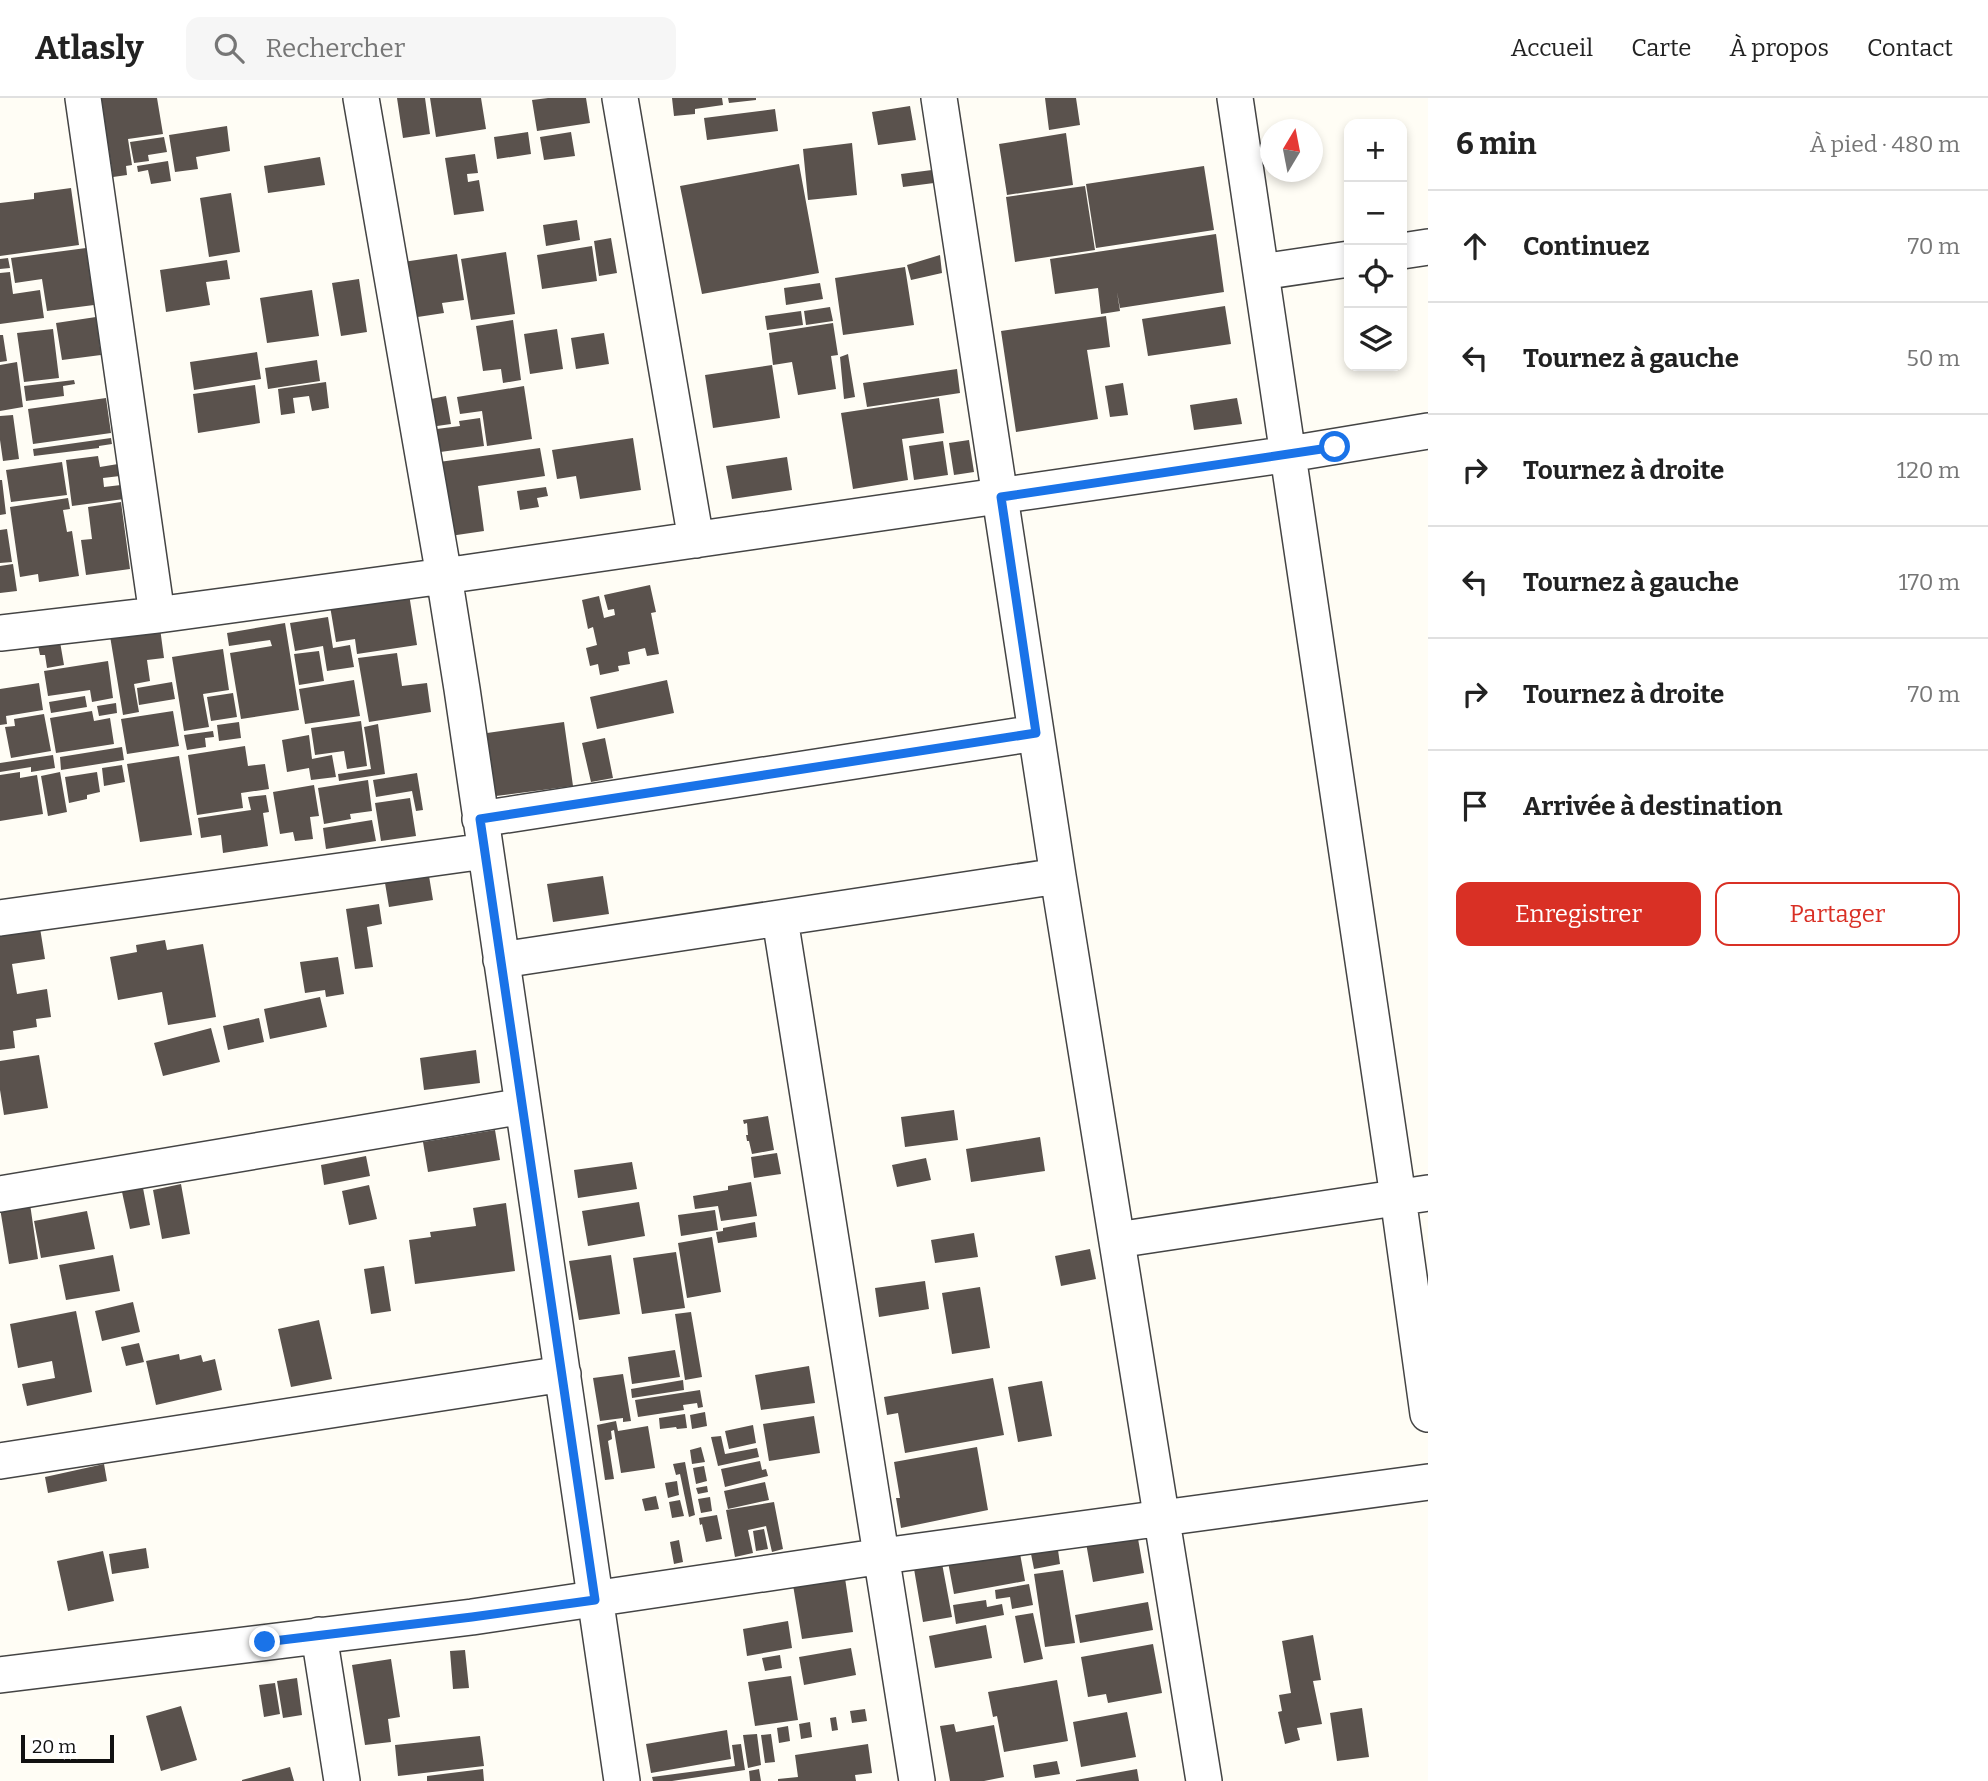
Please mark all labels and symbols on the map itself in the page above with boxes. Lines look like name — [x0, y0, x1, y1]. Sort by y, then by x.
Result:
north arrow — [1260, 119, 1323, 182]
route start — [1319, 431, 1350, 462]
route end — [249, 1626, 280, 1657]
scale bar — [21, 1732, 114, 1764]

